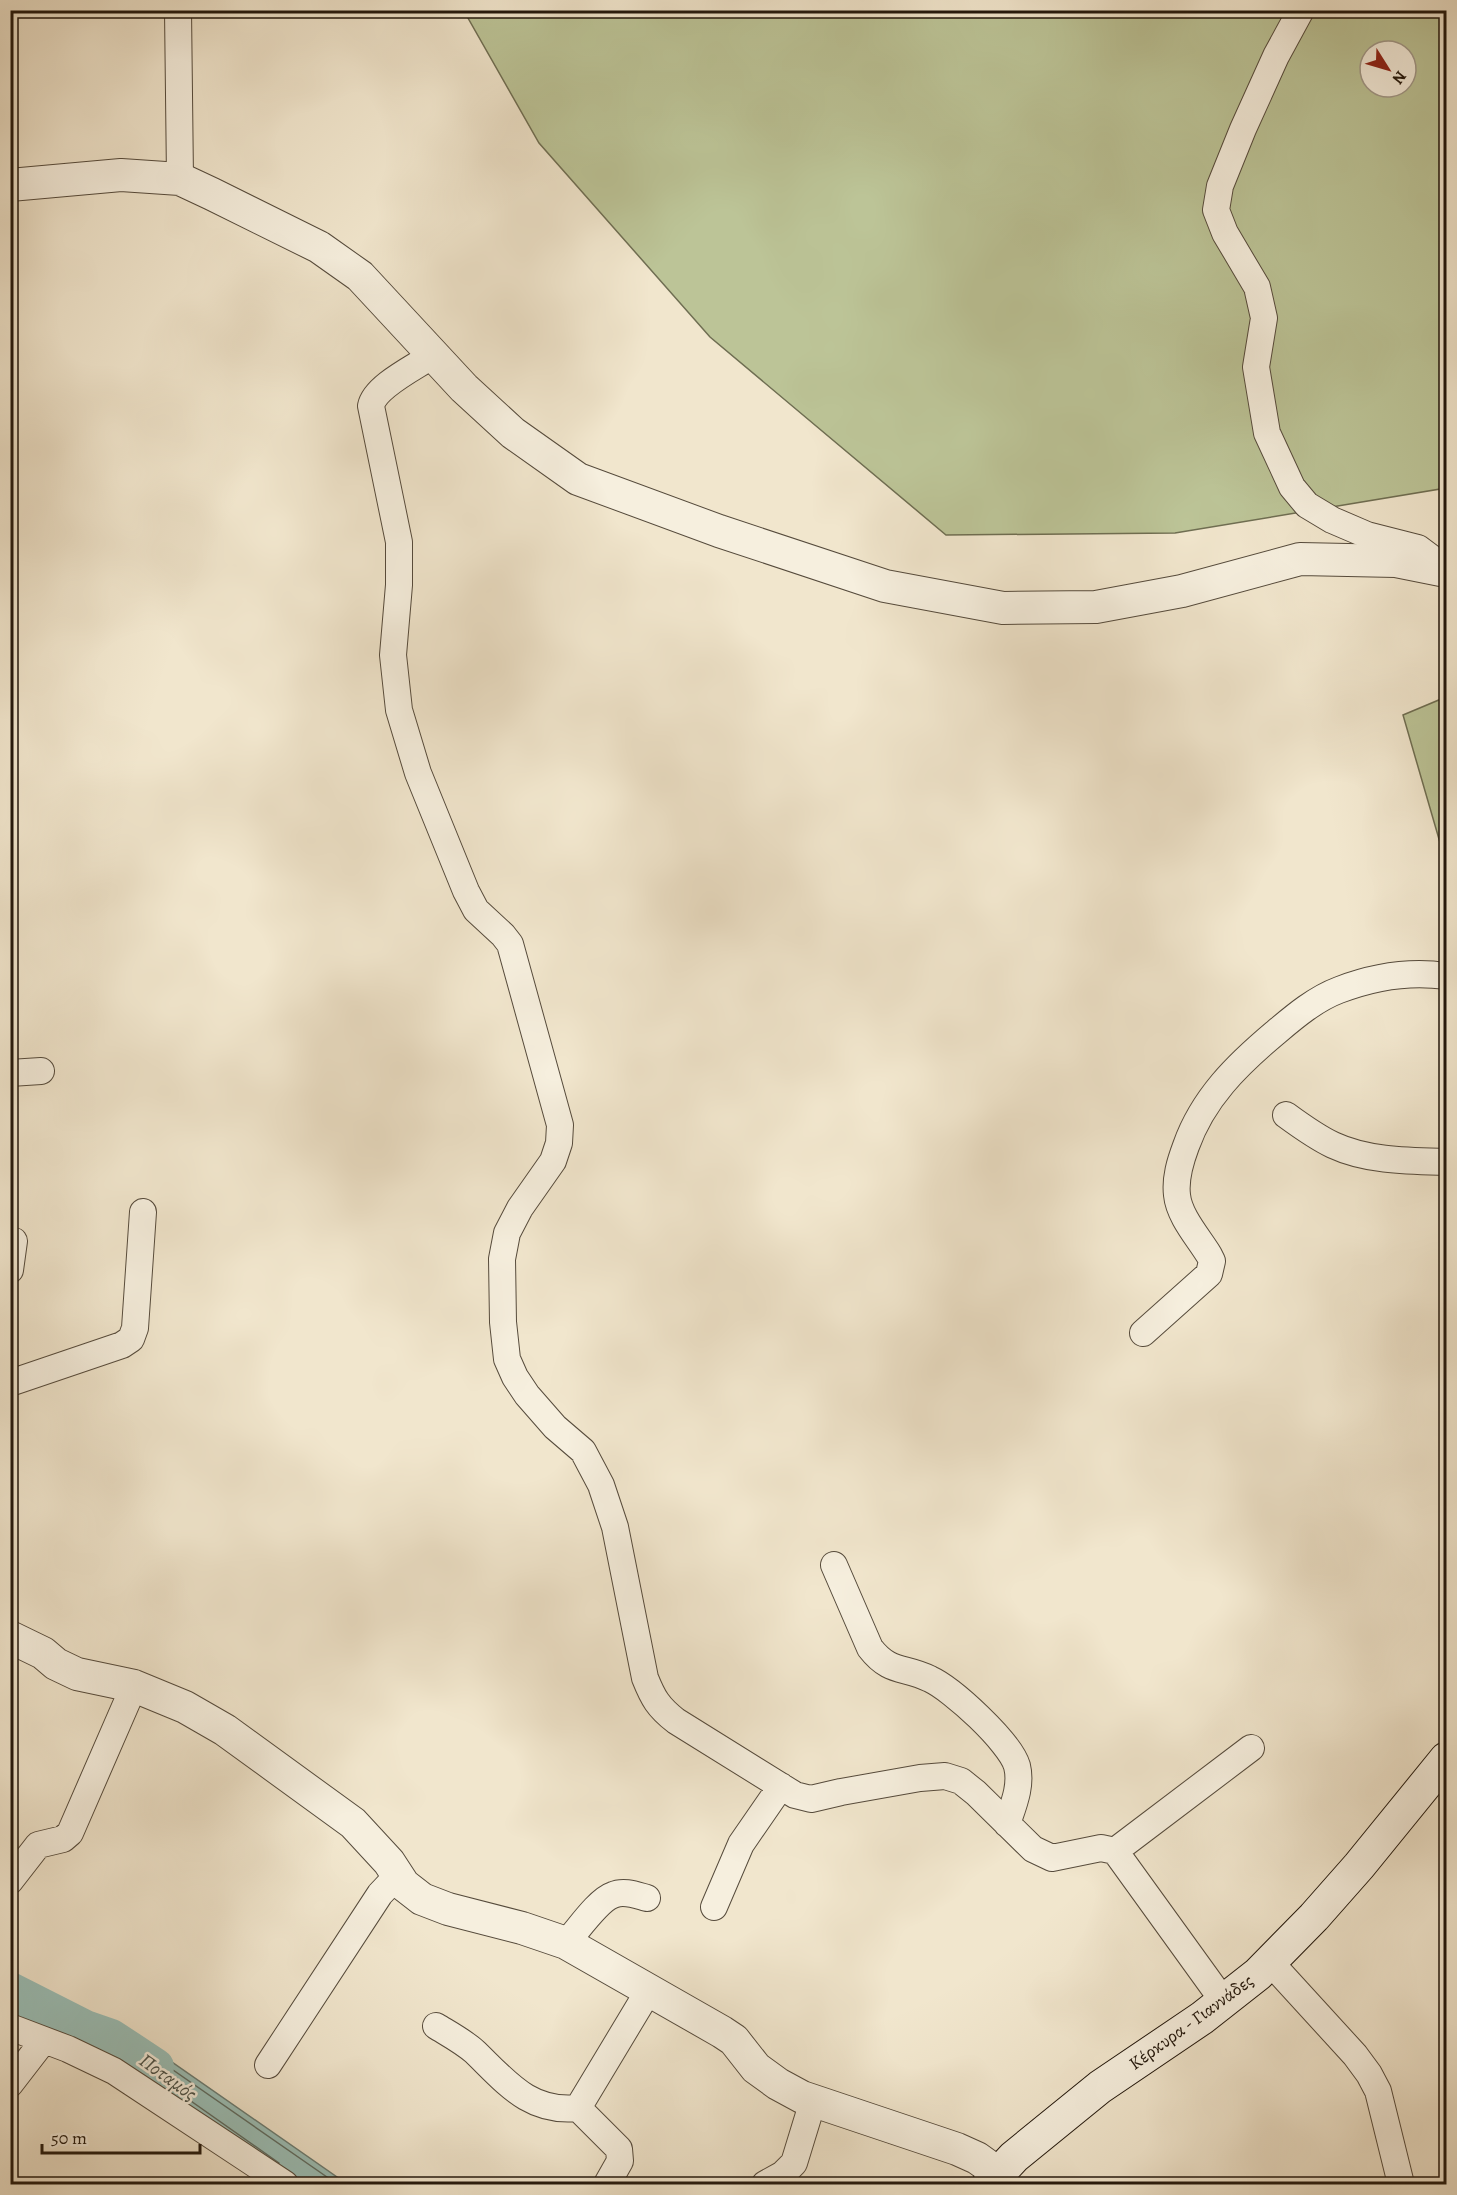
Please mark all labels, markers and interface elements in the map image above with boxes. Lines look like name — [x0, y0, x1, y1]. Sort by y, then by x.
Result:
north arrow — [1358, 39, 1418, 99]
text: N — [1387, 66, 1411, 89]
street label: Κέρκυρα - Γιαννάδες — [1124, 1969, 1258, 2075]
water label: Ποταμός — [134, 2047, 203, 2107]
scale bar — [42, 2117, 200, 2155]
text: 50 m — [51, 2126, 87, 2150]

